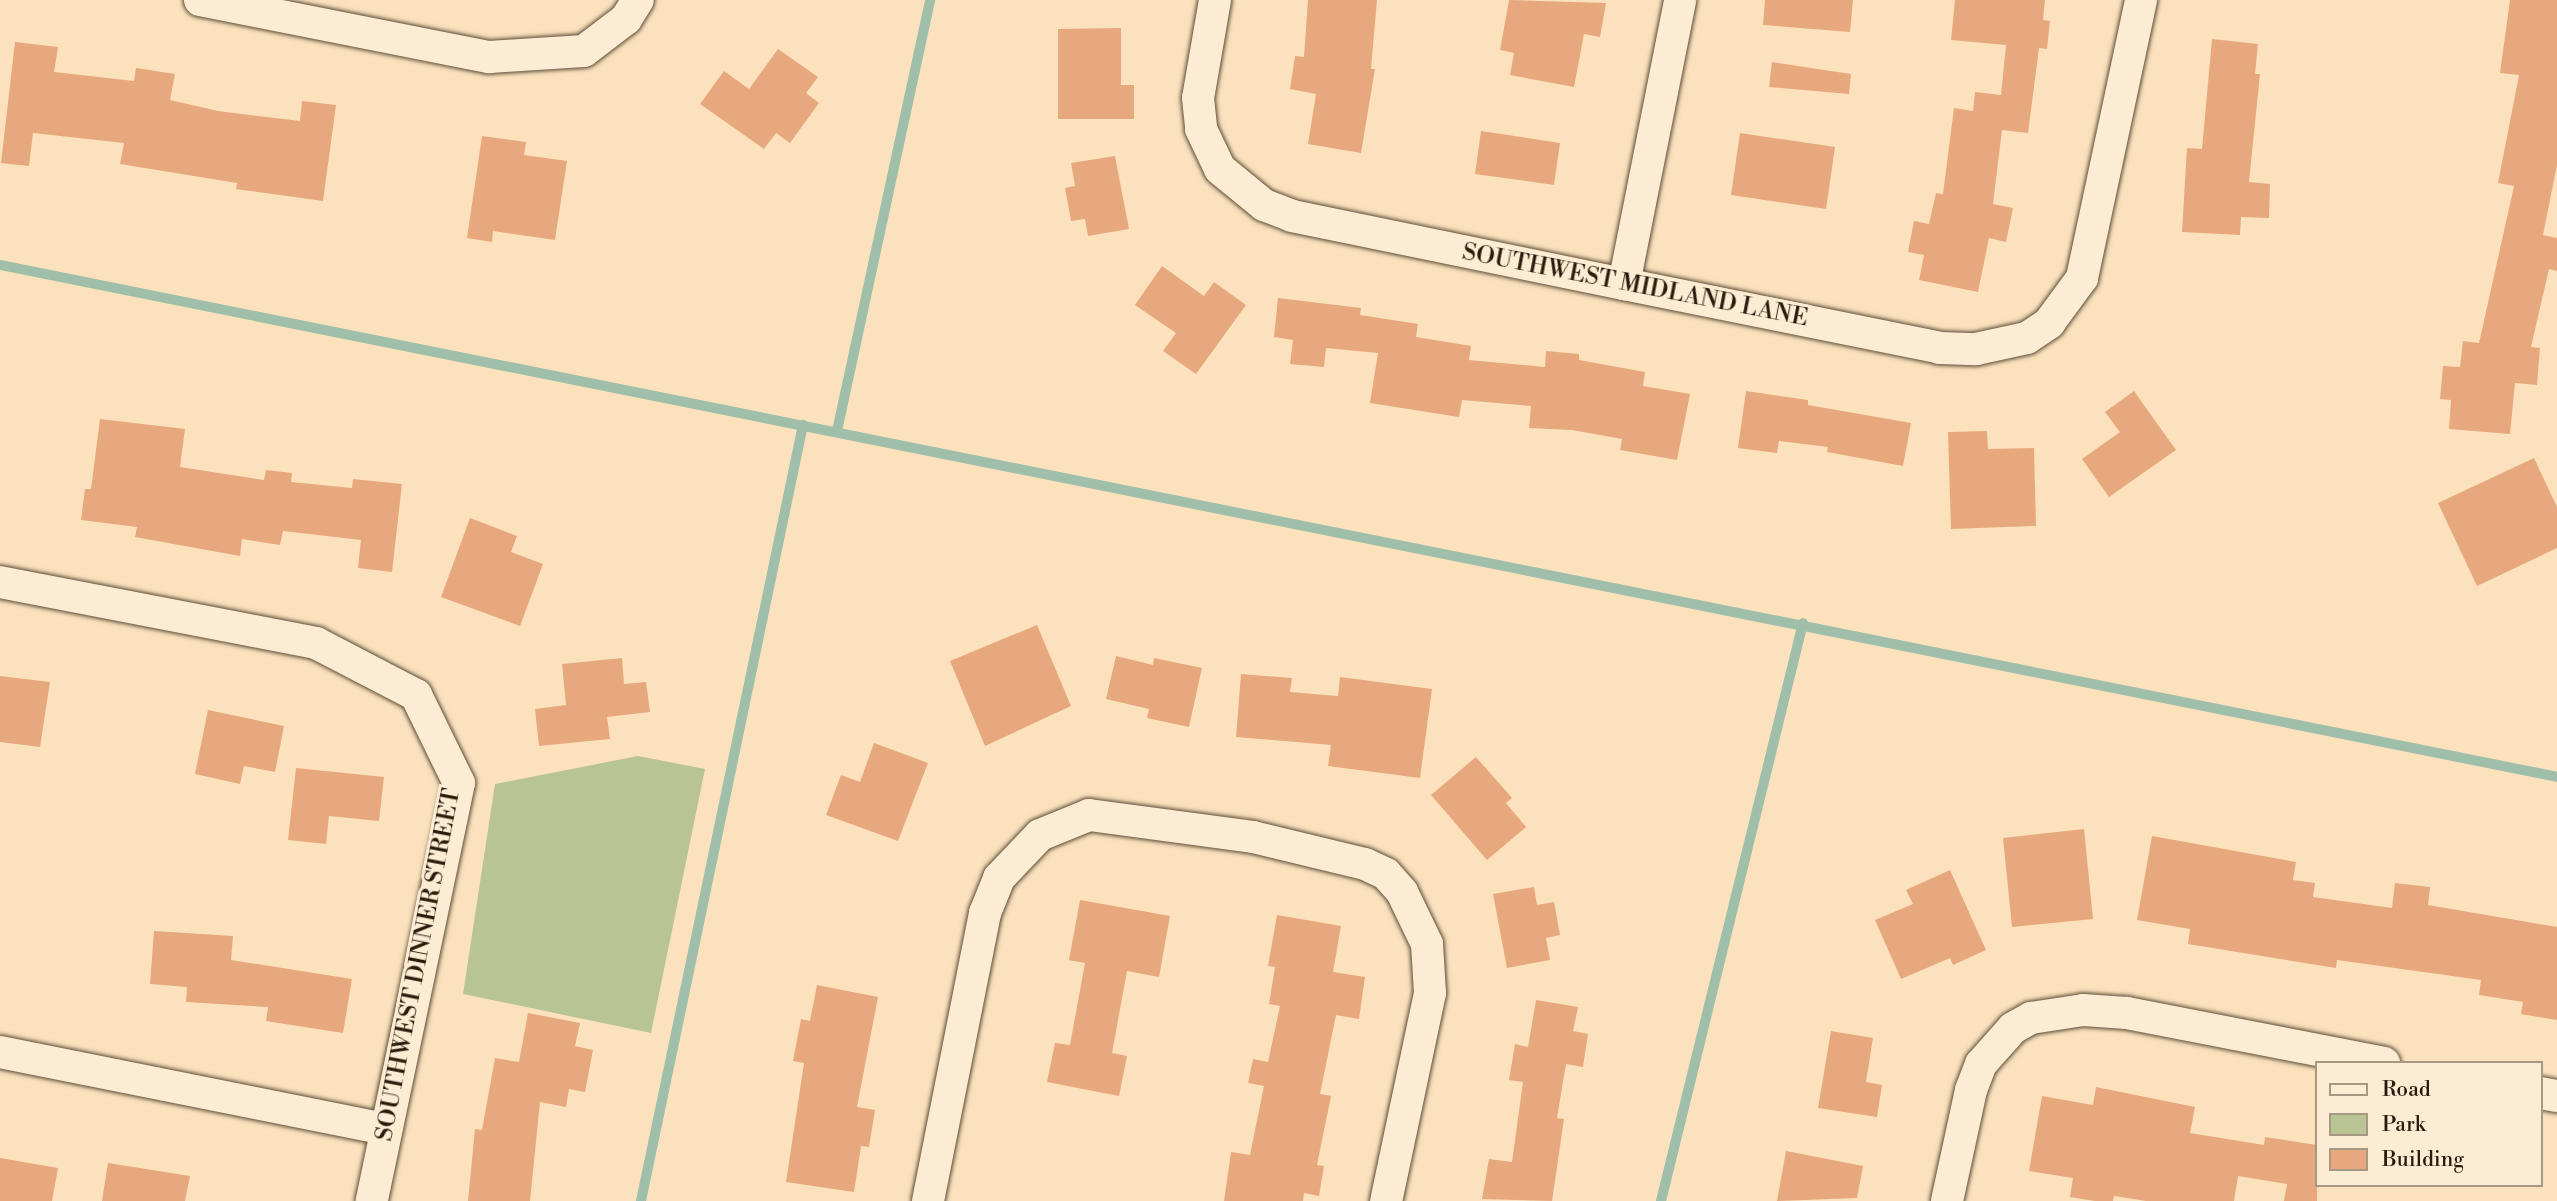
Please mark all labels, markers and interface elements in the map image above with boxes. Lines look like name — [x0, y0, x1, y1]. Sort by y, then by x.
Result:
street label: SOUTHWEST MIDLAND LANE — [1460, 238, 1810, 334]
street label: SOUTHWEST DINNER STREET — [371, 786, 467, 1144]
legend — [2316, 1061, 2543, 1187]
text: Road — [2382, 1077, 2431, 1103]
text: Park — [2382, 1112, 2426, 1138]
text: Building — [2382, 1147, 2464, 1173]

